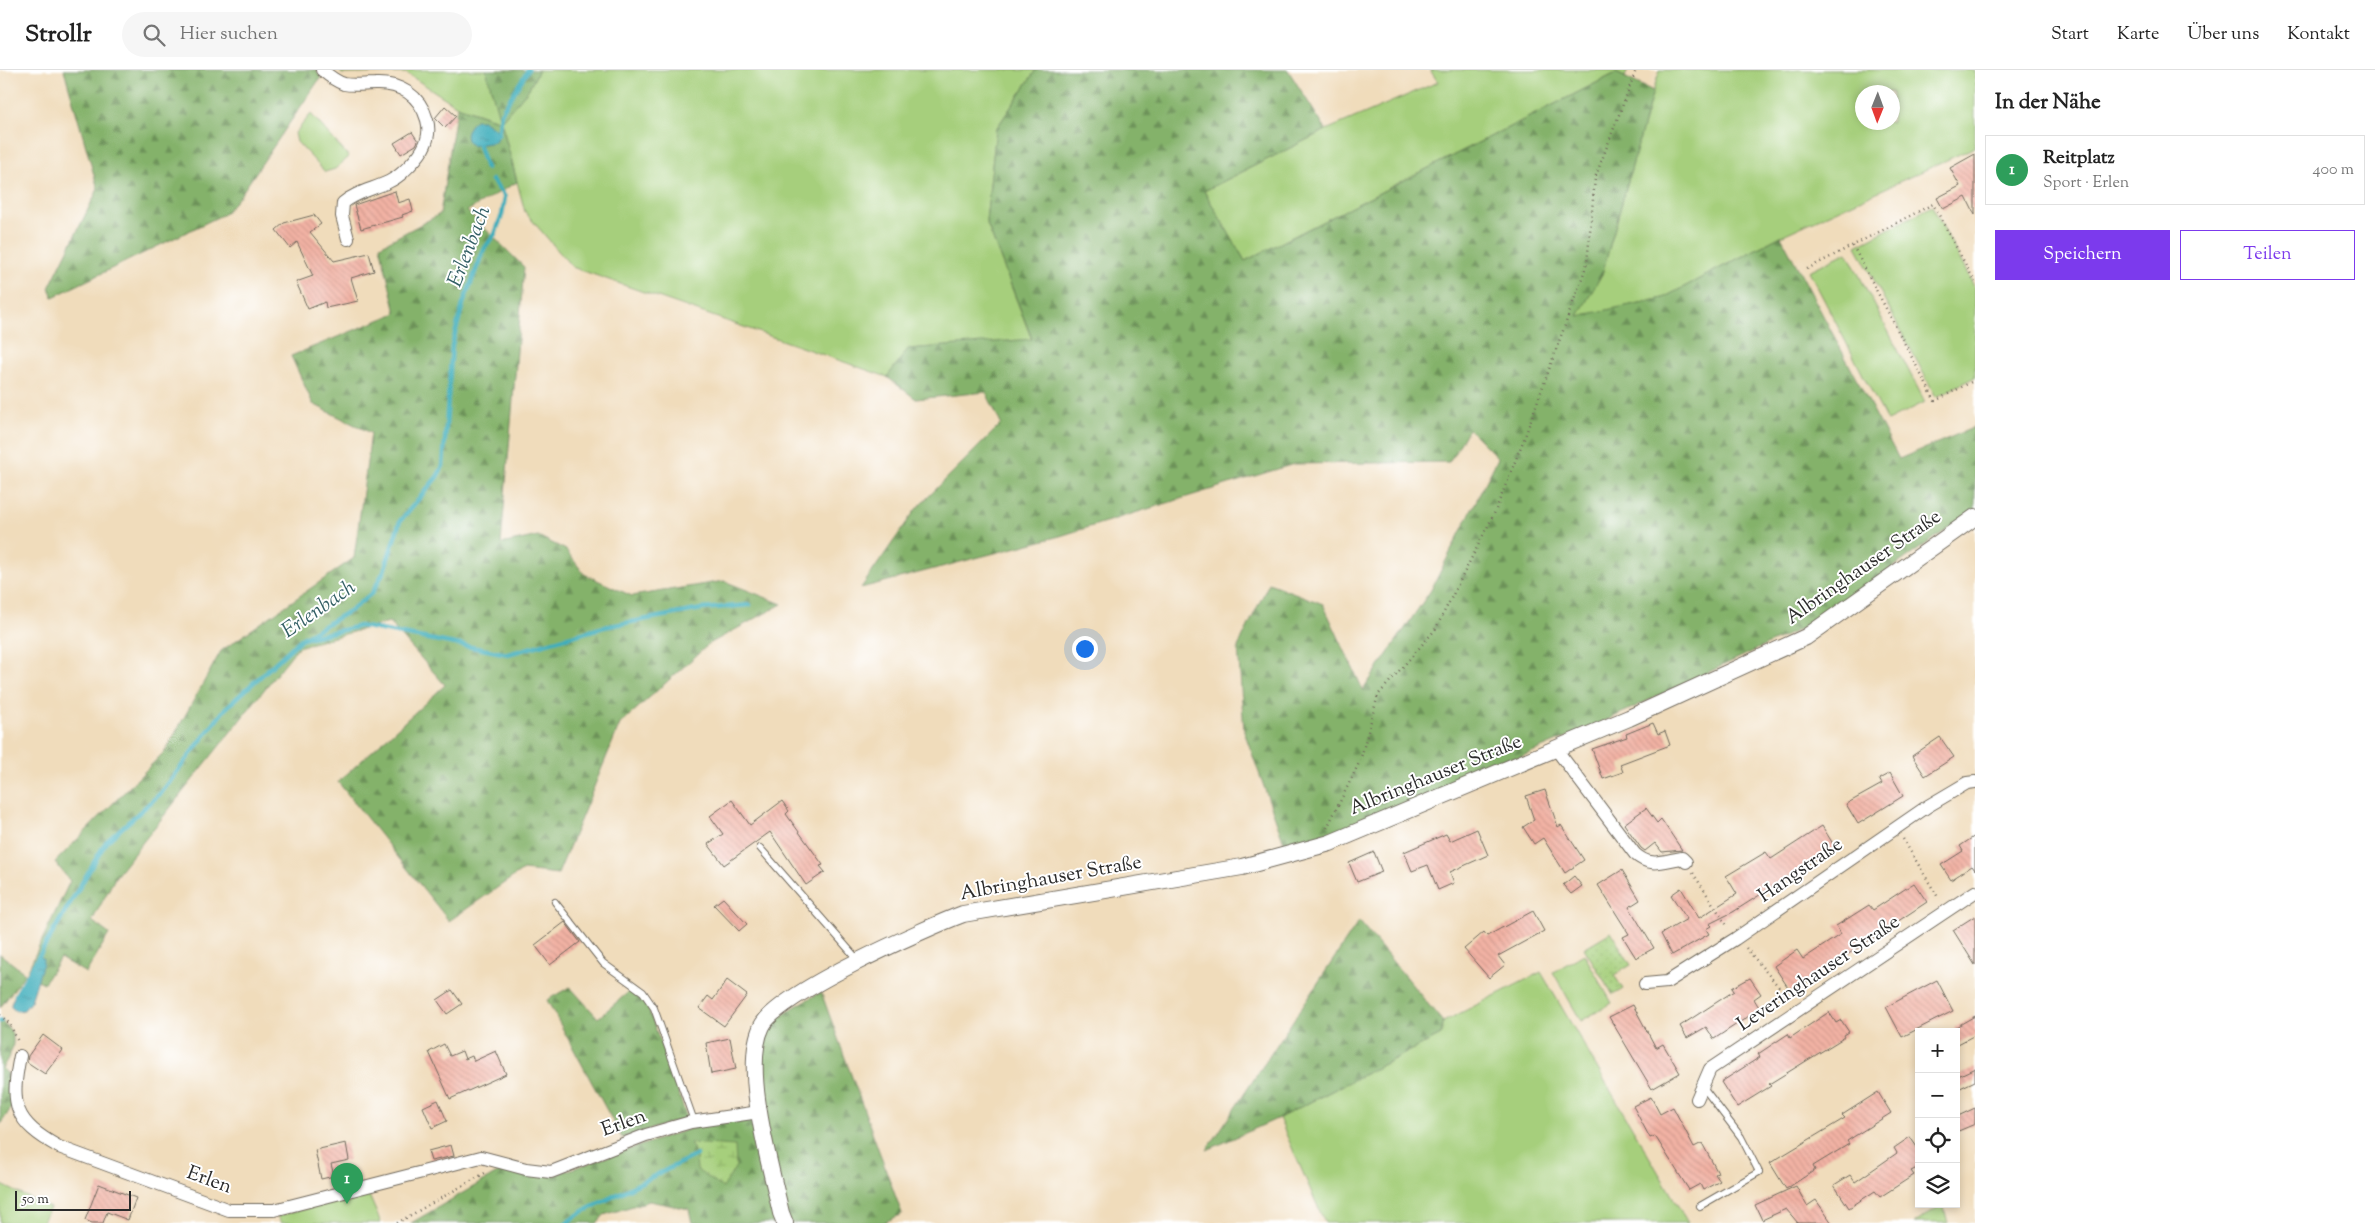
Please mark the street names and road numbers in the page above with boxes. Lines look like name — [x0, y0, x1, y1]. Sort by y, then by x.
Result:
street label: Albringhauser Straße — [1780, 503, 1948, 633]
street label: Albringhauser Straße — [1345, 728, 1527, 824]
street label: Hangstraße — [1753, 831, 1849, 911]
street label: Albringhauser Straße — [958, 849, 1144, 909]
street label: Leveringhauser Straße — [1732, 908, 1906, 1040]
street label: Erlen — [597, 1102, 651, 1145]
street label: Erlen — [182, 1160, 236, 1203]

